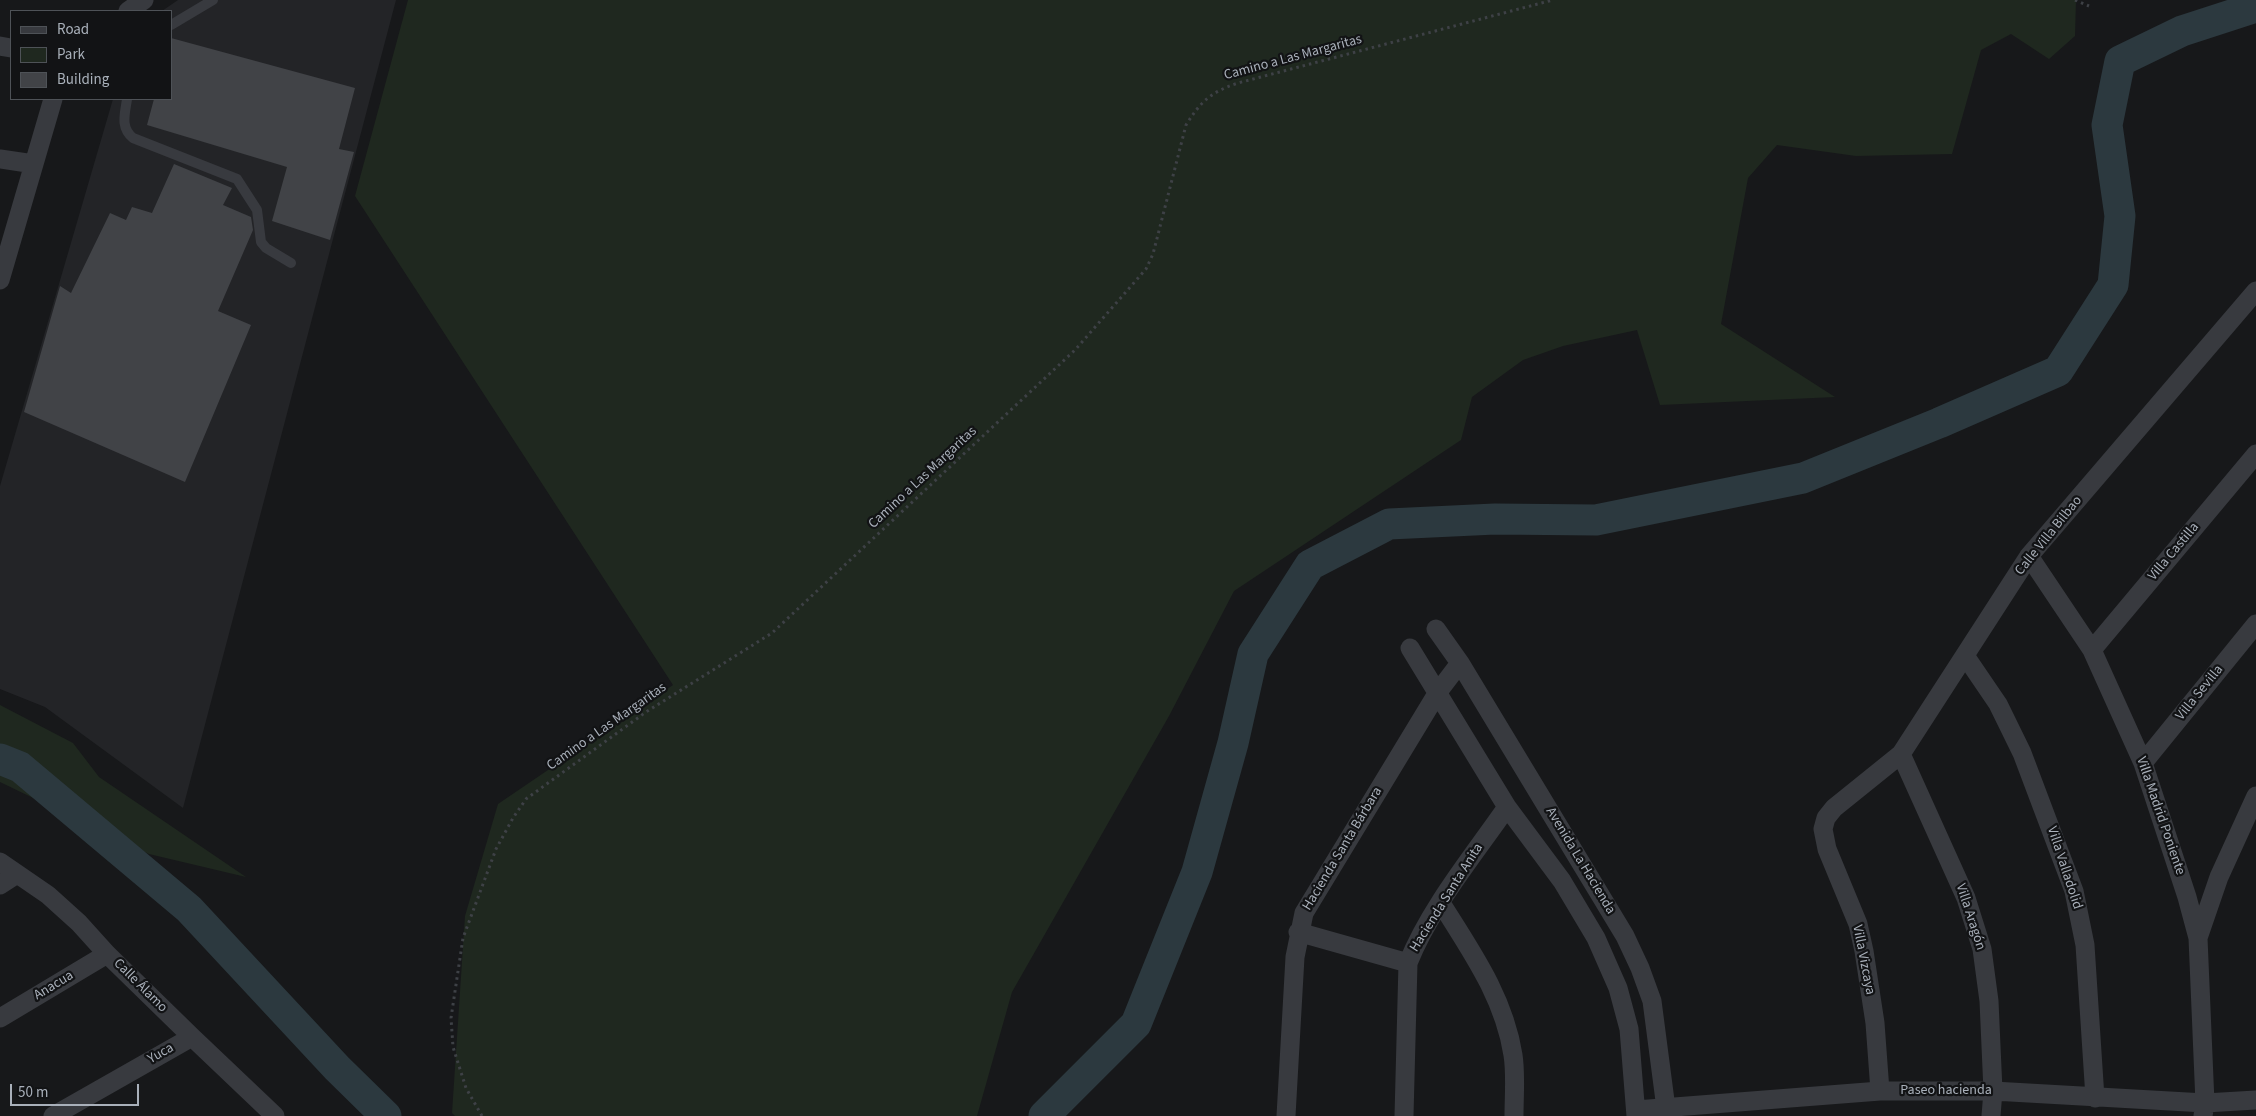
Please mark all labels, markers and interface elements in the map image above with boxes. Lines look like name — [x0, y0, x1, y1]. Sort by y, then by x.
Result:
legend — [10, 10, 172, 100]
text: Road — [57, 19, 89, 40]
street label: Camino a Las Margaritas — [1222, 32, 1364, 84]
text: Park — [57, 44, 85, 65]
text: Building — [57, 69, 109, 90]
street label: Camino a Las Margaritas — [865, 423, 981, 533]
street label: Calle Villa Bilbao — [2012, 493, 2086, 579]
street label: Villa Castilla — [2145, 520, 2203, 584]
street label: Villa Sevilla — [2173, 662, 2227, 724]
street label: Camino a Las Margaritas — [544, 679, 670, 775]
street label: Villa Madrid Poniente — [2132, 755, 2188, 877]
street label: Hacienda Santa Bárbara — [1299, 784, 1387, 914]
street label: Avenida La Hacienda — [1541, 804, 1619, 918]
street label: Villa Valladolid — [2043, 825, 2085, 911]
street label: Hacienda Santa Anita — [1407, 841, 1487, 955]
street label: Villa Aragón — [1951, 882, 1989, 952]
street label: Villa Vizcaya — [1848, 924, 1878, 996]
street label: Calle Álamo — [110, 956, 170, 1016]
street label: Anacua — [31, 968, 77, 1004]
street label: Yuca — [145, 1040, 177, 1068]
scale bar — [12, 1074, 141, 1106]
text: 50 m — [18, 1082, 48, 1103]
street label: Paseo hacienda — [1900, 1083, 1992, 1099]

